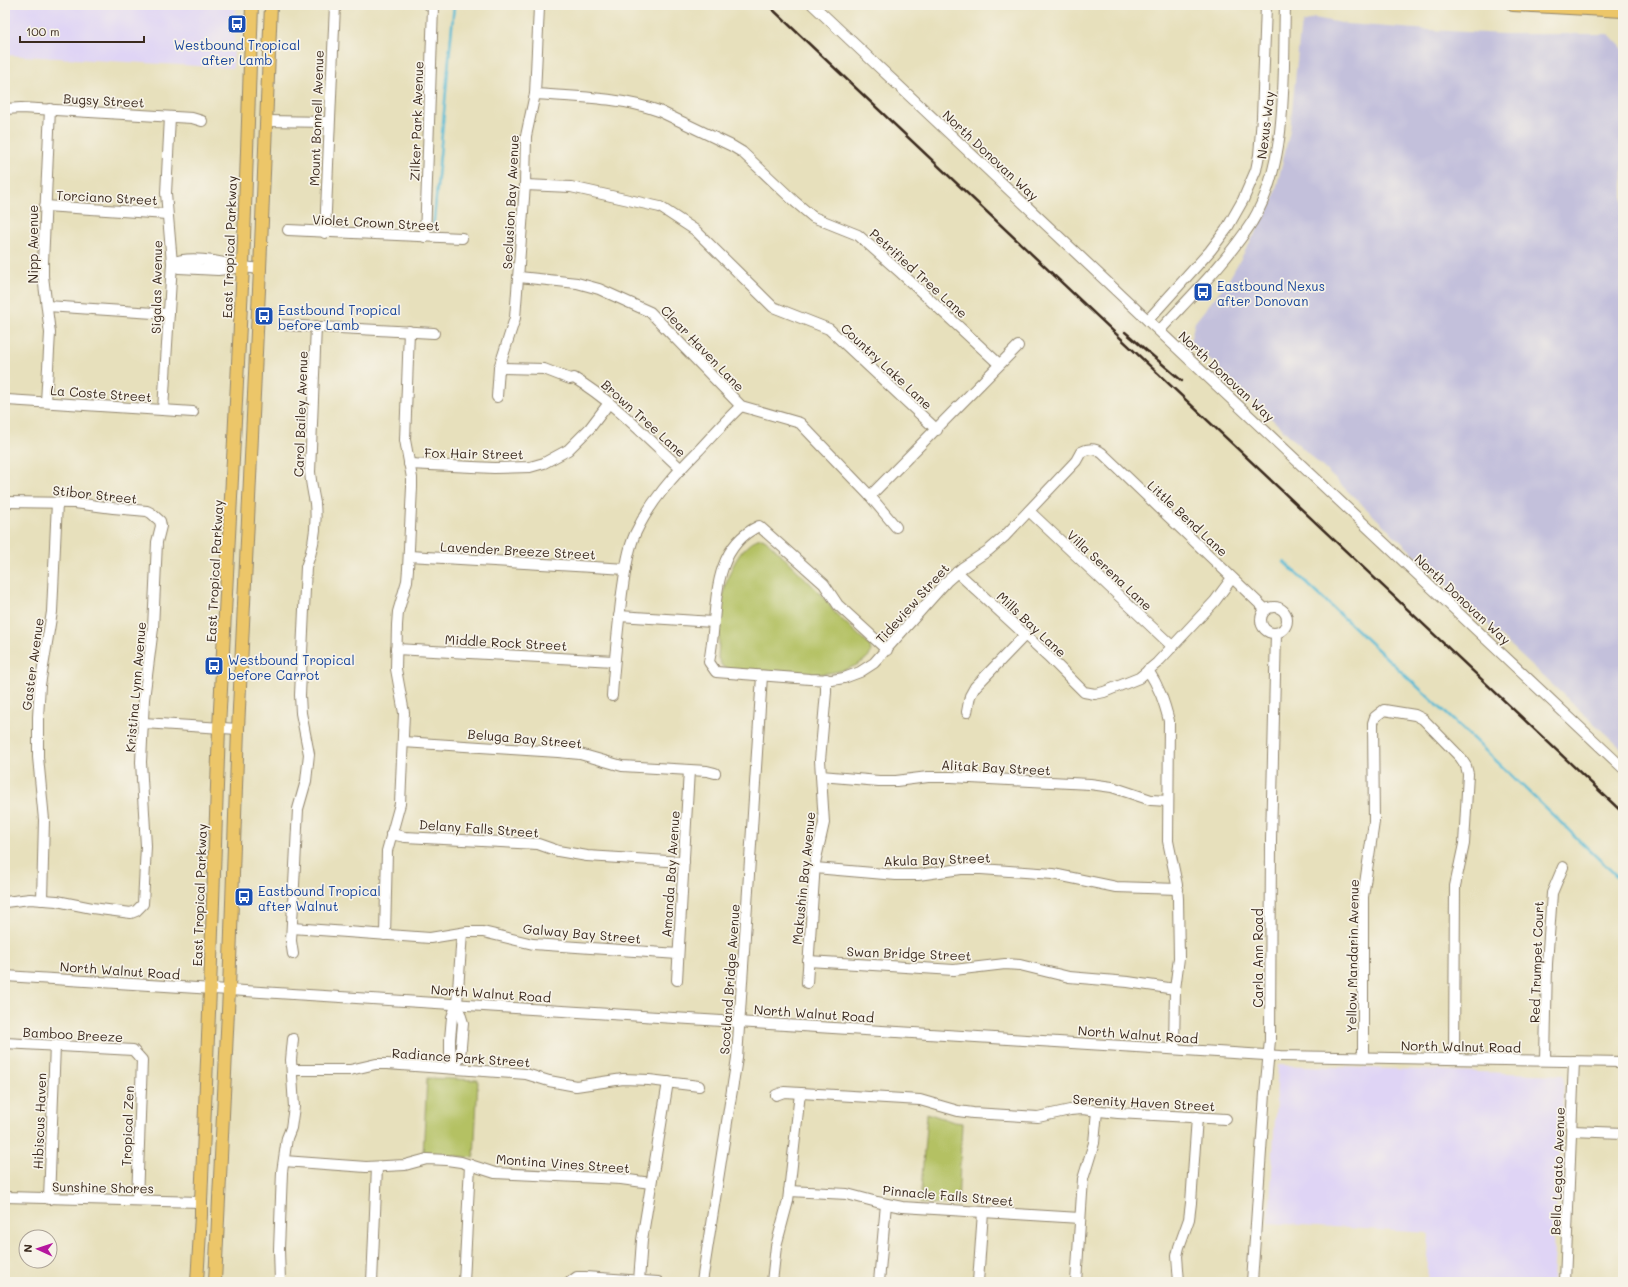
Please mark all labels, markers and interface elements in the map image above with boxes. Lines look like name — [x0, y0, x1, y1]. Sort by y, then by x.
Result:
bus stop icon: Westbound Tropical after Lamb — [226, 13, 248, 35]
scale bar — [20, 18, 144, 44]
text: 100 m — [26, 23, 60, 39]
place label: Westbound Tropical after Lamb — [174, 36, 300, 68]
street label: Mount Bonnell Avenue — [305, 50, 327, 186]
street label: Zilker Park Avenue — [405, 61, 427, 181]
street label: Bugsy Street — [63, 89, 145, 111]
street label: Nexus Way — [1252, 90, 1278, 160]
street label: North Donovan Way — [939, 106, 1043, 204]
street label: Seclusion Bay Avenue — [498, 134, 522, 270]
street label: East Tropical Parkway — [218, 175, 240, 319]
street label: Torciano Street — [56, 186, 158, 208]
street label: Nipp Avenue — [24, 205, 41, 283]
street label: Violet Crown Street — [312, 210, 440, 234]
street label: Petrified Tree Lane — [867, 225, 971, 321]
street label: Sigalas Avenue — [147, 240, 165, 334]
place label: Eastbound Nexus after Donovan — [1217, 277, 1325, 309]
bus stop icon: Eastbound Nexus after Donovan — [1192, 281, 1214, 303]
place label: Eastbound Tropical before Lamb — [278, 301, 401, 333]
street label: Clear Haven Lane — [658, 301, 748, 395]
bus stop icon: Eastbound Tropical before Lamb — [253, 305, 275, 327]
street label: Country Lake Lane — [838, 319, 936, 413]
street label: North Donovan Way — [1175, 327, 1279, 425]
street label: Carol Bailey Avenue — [289, 351, 311, 477]
street label: Brown Tree Lane — [598, 376, 690, 460]
street label: La Coste Street — [50, 381, 153, 405]
street label: Fox Hair Street — [424, 444, 524, 462]
street label: Little Bend Lane — [1144, 476, 1232, 560]
street label: Stibor Street — [52, 481, 138, 507]
street label: East Tropical Parkway — [202, 499, 226, 643]
street label: Villa Serena Lane — [1064, 526, 1156, 614]
street label: Lavender Breeze Street — [440, 537, 596, 563]
street label: North Donovan Way — [1411, 550, 1515, 648]
street label: Tideview Street — [872, 559, 953, 647]
street label: Mills Bay Lane — [994, 588, 1070, 660]
street label: Gaster Avenue — [17, 617, 47, 711]
street label: Kristina Lynn Avenue — [121, 621, 149, 753]
street label: Middle Rock Street — [444, 630, 568, 654]
place label: Westbound Tropical before Carrot — [228, 651, 355, 683]
bus stop icon: Westbound Tropical before Carrot — [203, 655, 225, 677]
street label: Beluga Bay Street — [467, 725, 583, 751]
street label: Alitak Bay Street — [941, 756, 1051, 778]
street label: Amanda Bay Avenue — [657, 810, 683, 938]
street label: Makushin Bay Avenue — [788, 811, 818, 945]
street label: Delany Falls Street — [418, 815, 540, 841]
street label: East Tropical Parkway — [188, 823, 210, 967]
street label: Akula Bay Street — [883, 849, 991, 869]
street label: Yellow Mandarin Avenue — [1342, 879, 1362, 1033]
place label: Eastbound Tropical after Walnut — [258, 882, 381, 914]
bus stop icon: Eastbound Tropical after Walnut — [233, 886, 255, 908]
street label: Red Trumpet Court — [1525, 900, 1547, 1023]
street label: Scotland Bridge Avenue — [715, 903, 743, 1055]
street label: Carla Ann Road — [1249, 908, 1266, 1008]
street label: Galway Bay Street — [522, 919, 642, 947]
street label: Swan Bridge Street — [846, 942, 972, 964]
street label: North Walnut Road — [59, 957, 181, 983]
street label: North Walnut Road — [430, 980, 552, 1006]
street label: North Walnut Road — [753, 1000, 875, 1026]
street label: North Walnut Road — [1077, 1021, 1199, 1047]
street label: Bamboo Breeze — [22, 1023, 124, 1045]
street label: North Walnut Road — [1401, 1036, 1521, 1056]
street label: Radiance Park Street — [391, 1044, 531, 1070]
street label: Hibiscus Haven — [29, 1072, 49, 1170]
street label: Tropical Zen — [117, 1085, 137, 1167]
street label: Serenity Haven Street — [1072, 1090, 1216, 1114]
street label: Bella Legato Avenue — [1546, 1107, 1568, 1235]
street label: Montina Vines Street — [496, 1150, 631, 1176]
street label: Sunshine Shores — [52, 1178, 154, 1196]
street label: Pinnacle Falls Street — [882, 1181, 1014, 1209]
north arrow — [18, 1229, 58, 1269]
text: N — [20, 1244, 35, 1253]

